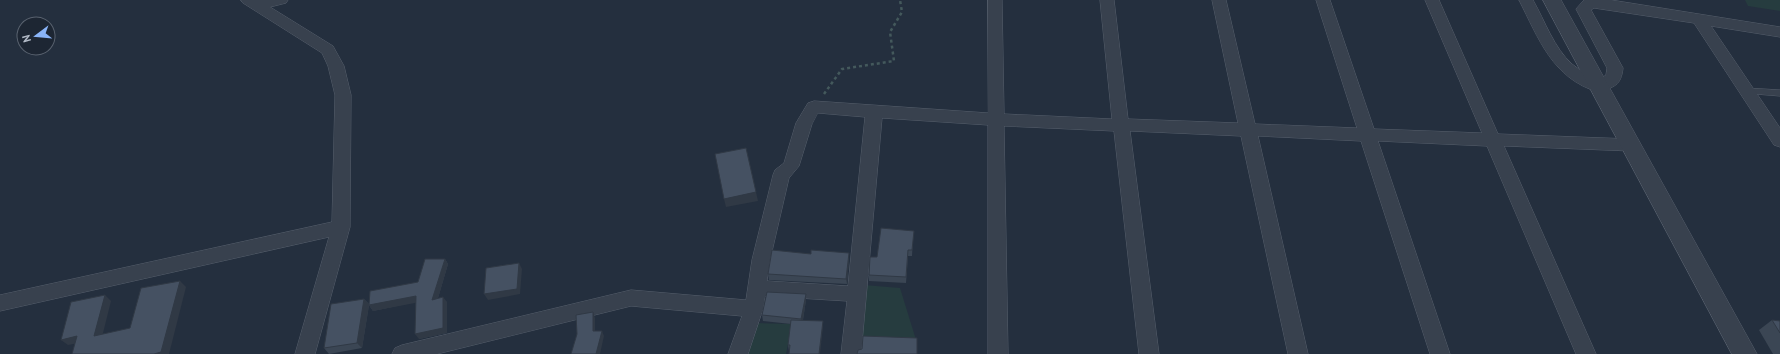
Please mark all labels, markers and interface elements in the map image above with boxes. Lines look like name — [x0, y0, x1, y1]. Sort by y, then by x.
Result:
north arrow — [16, 16, 56, 56]
text: N — [19, 33, 34, 44]

